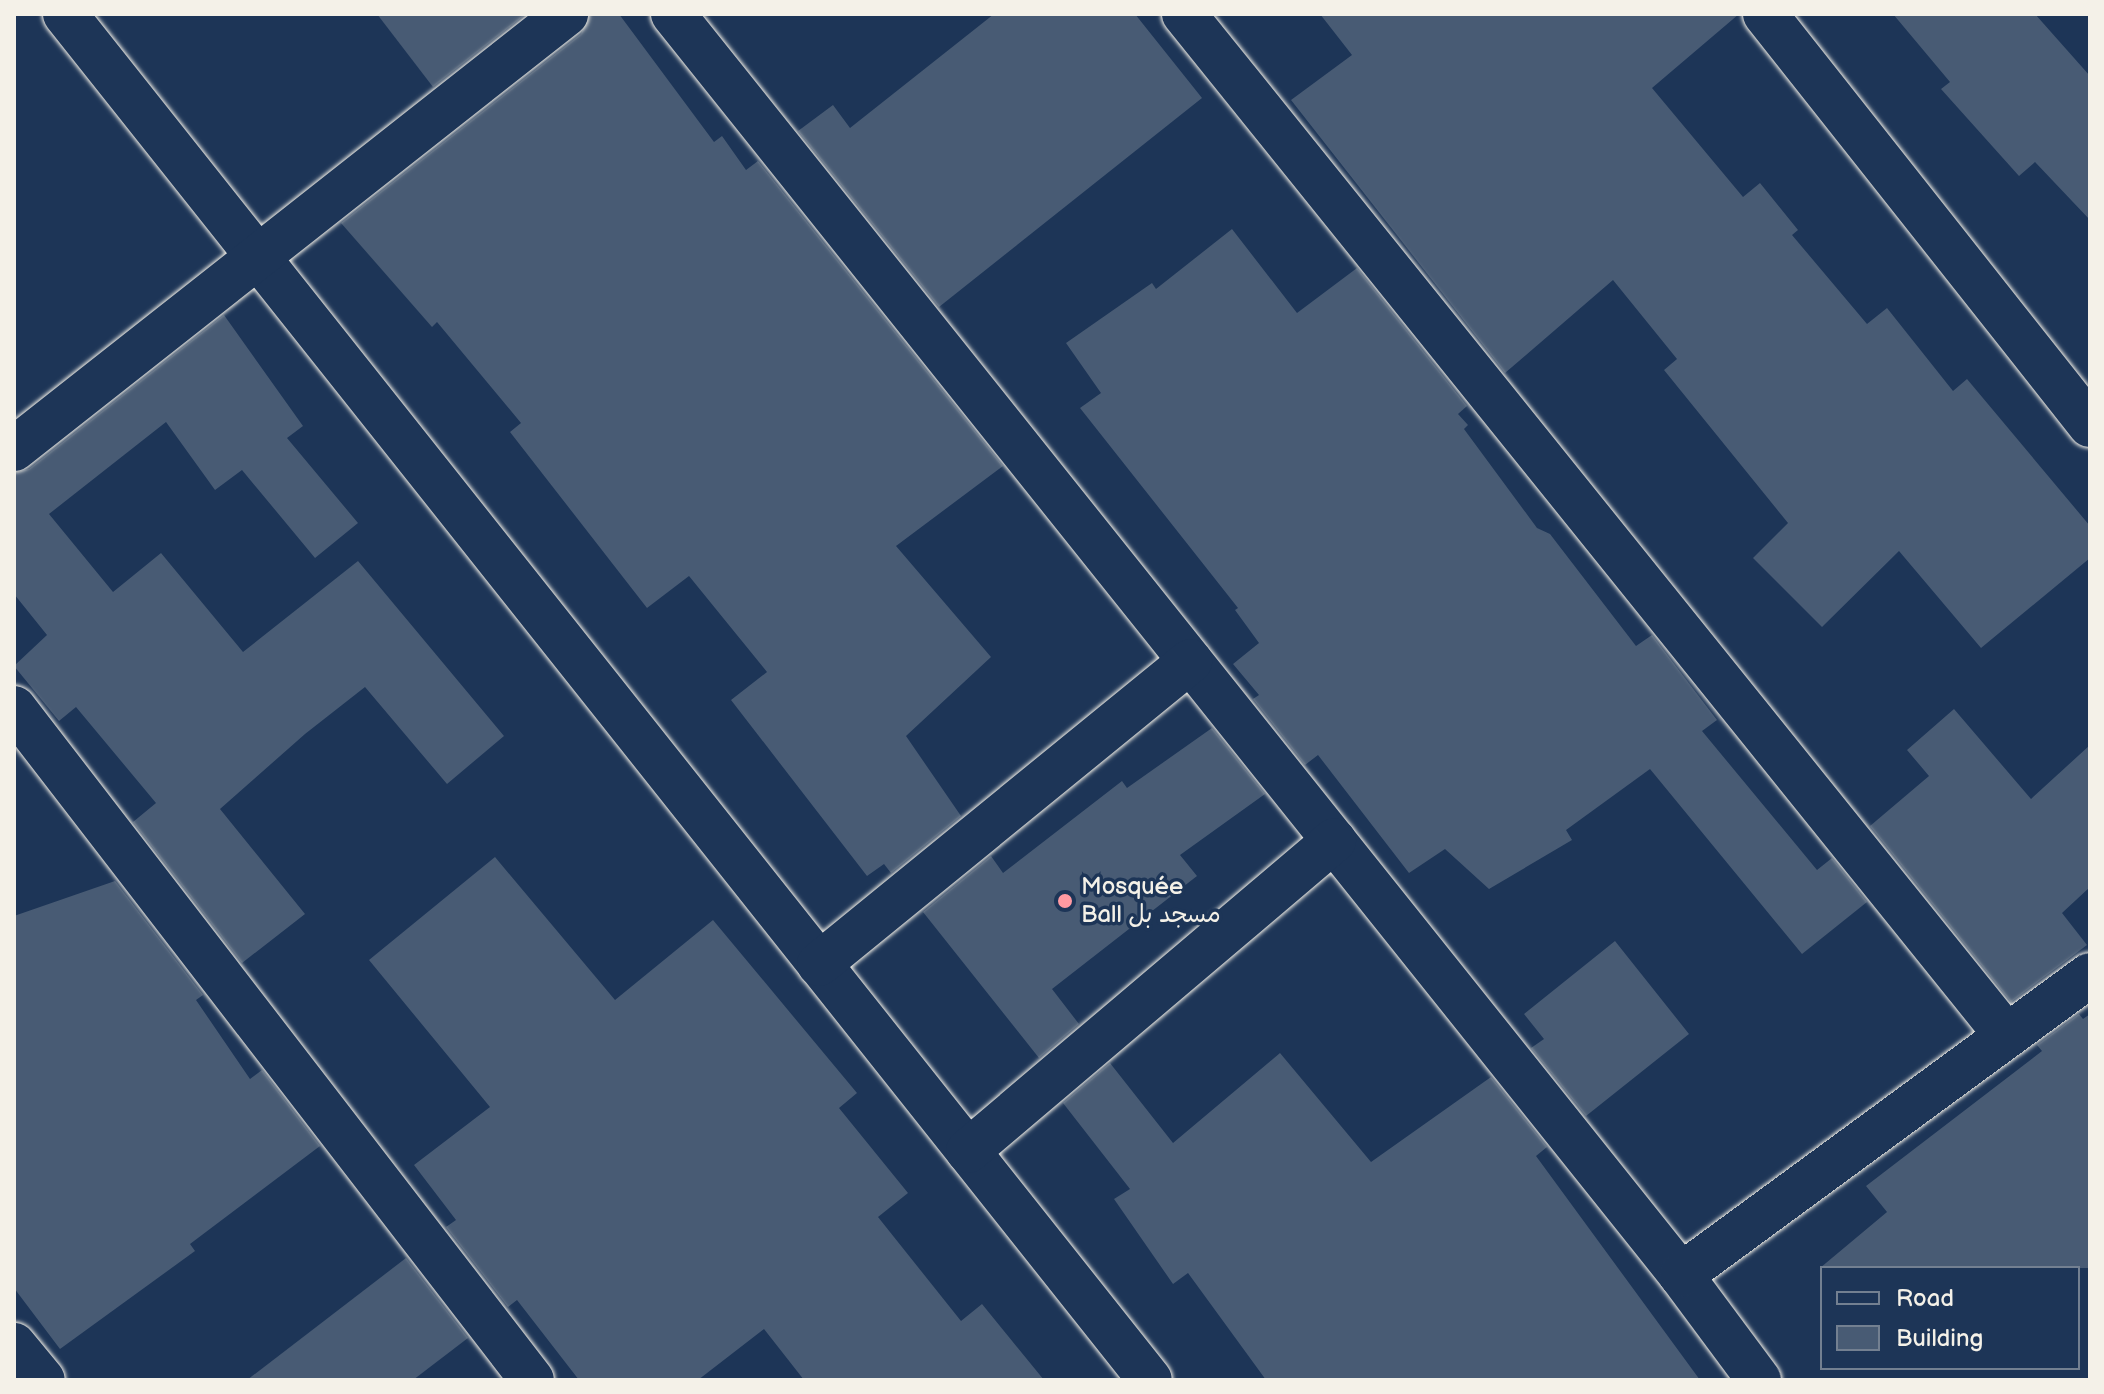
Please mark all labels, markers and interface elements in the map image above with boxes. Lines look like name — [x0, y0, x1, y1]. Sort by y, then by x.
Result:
place label: Mosquée Ball مسجد بل — [1081, 873, 1221, 929]
marker: Mosquée Ball مسجد بل — [1056, 892, 1074, 910]
legend — [1820, 1266, 2080, 1370]
text: Road — [1896, 1284, 1954, 1313]
text: Building — [1896, 1324, 1983, 1353]

